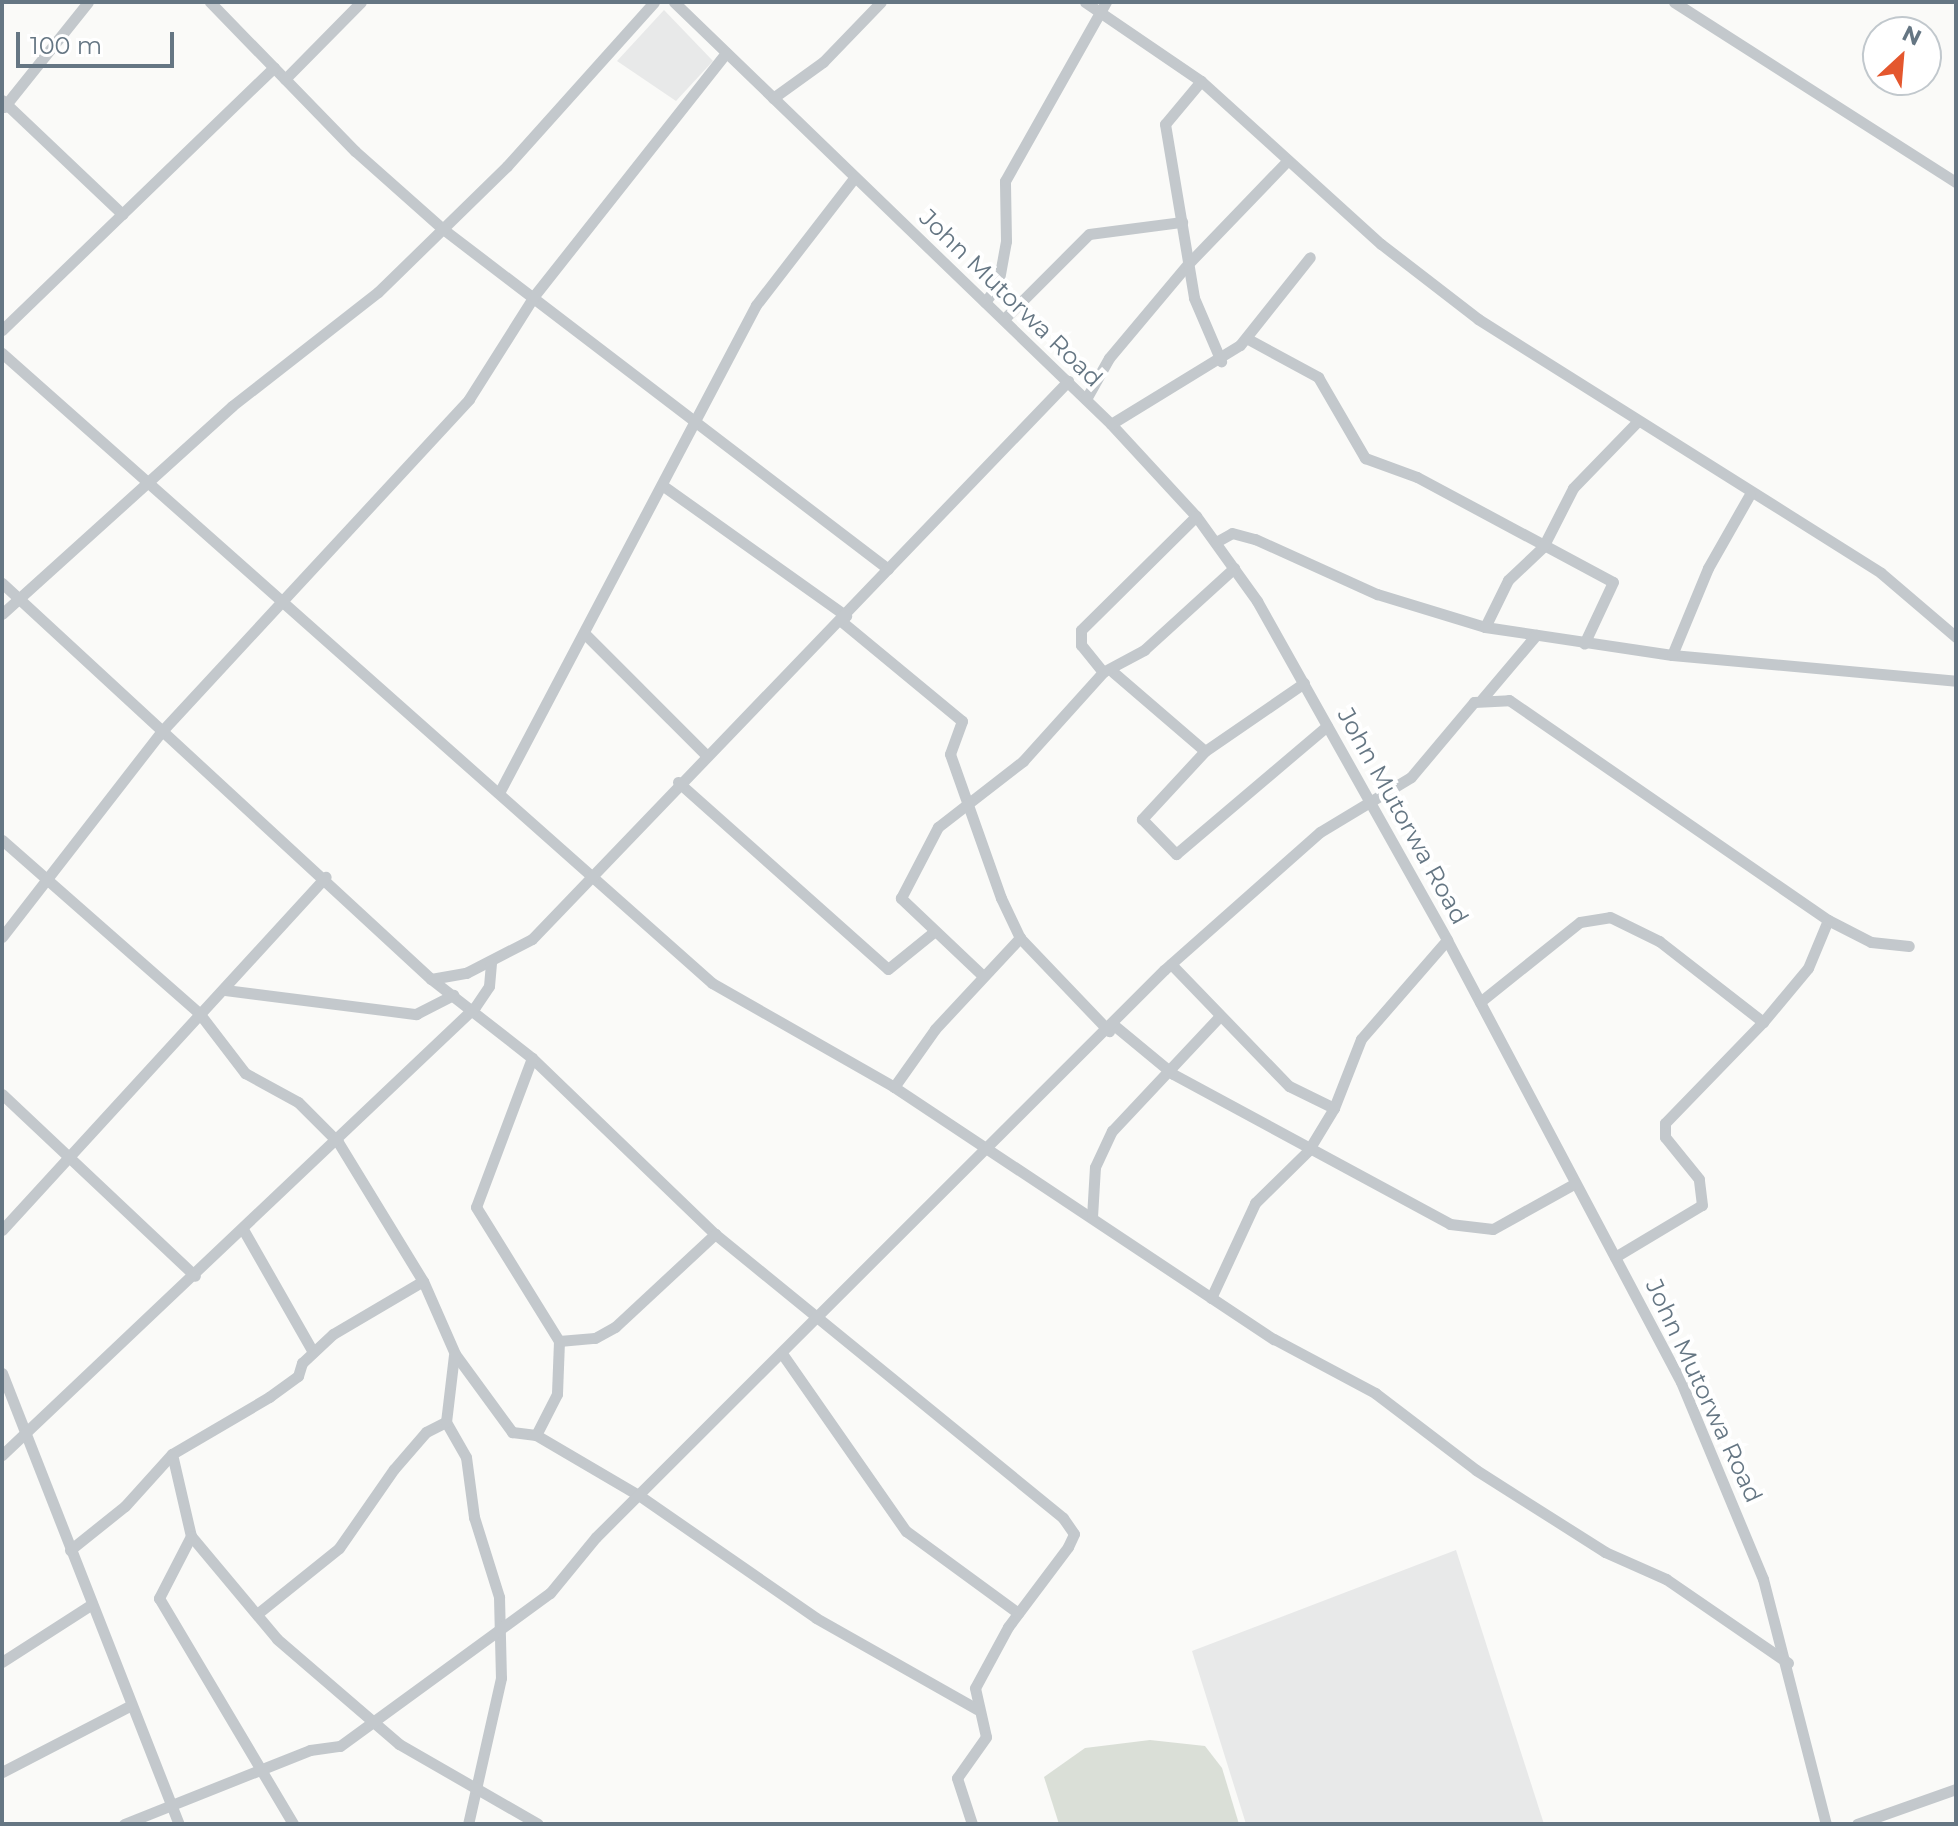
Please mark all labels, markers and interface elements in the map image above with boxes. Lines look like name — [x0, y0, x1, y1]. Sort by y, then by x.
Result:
scale bar — [20, 16, 178, 66]
north arrow — [1862, 16, 1942, 96]
text: N — [1898, 20, 1926, 52]
text: 100 m — [30, 31, 102, 60]
street label: John Mutorwa Road — [914, 203, 1108, 393]
street label: John Mutorwa Road — [1332, 703, 1474, 929]
street label: John Mutorwa Road — [1640, 1275, 1768, 1507]

